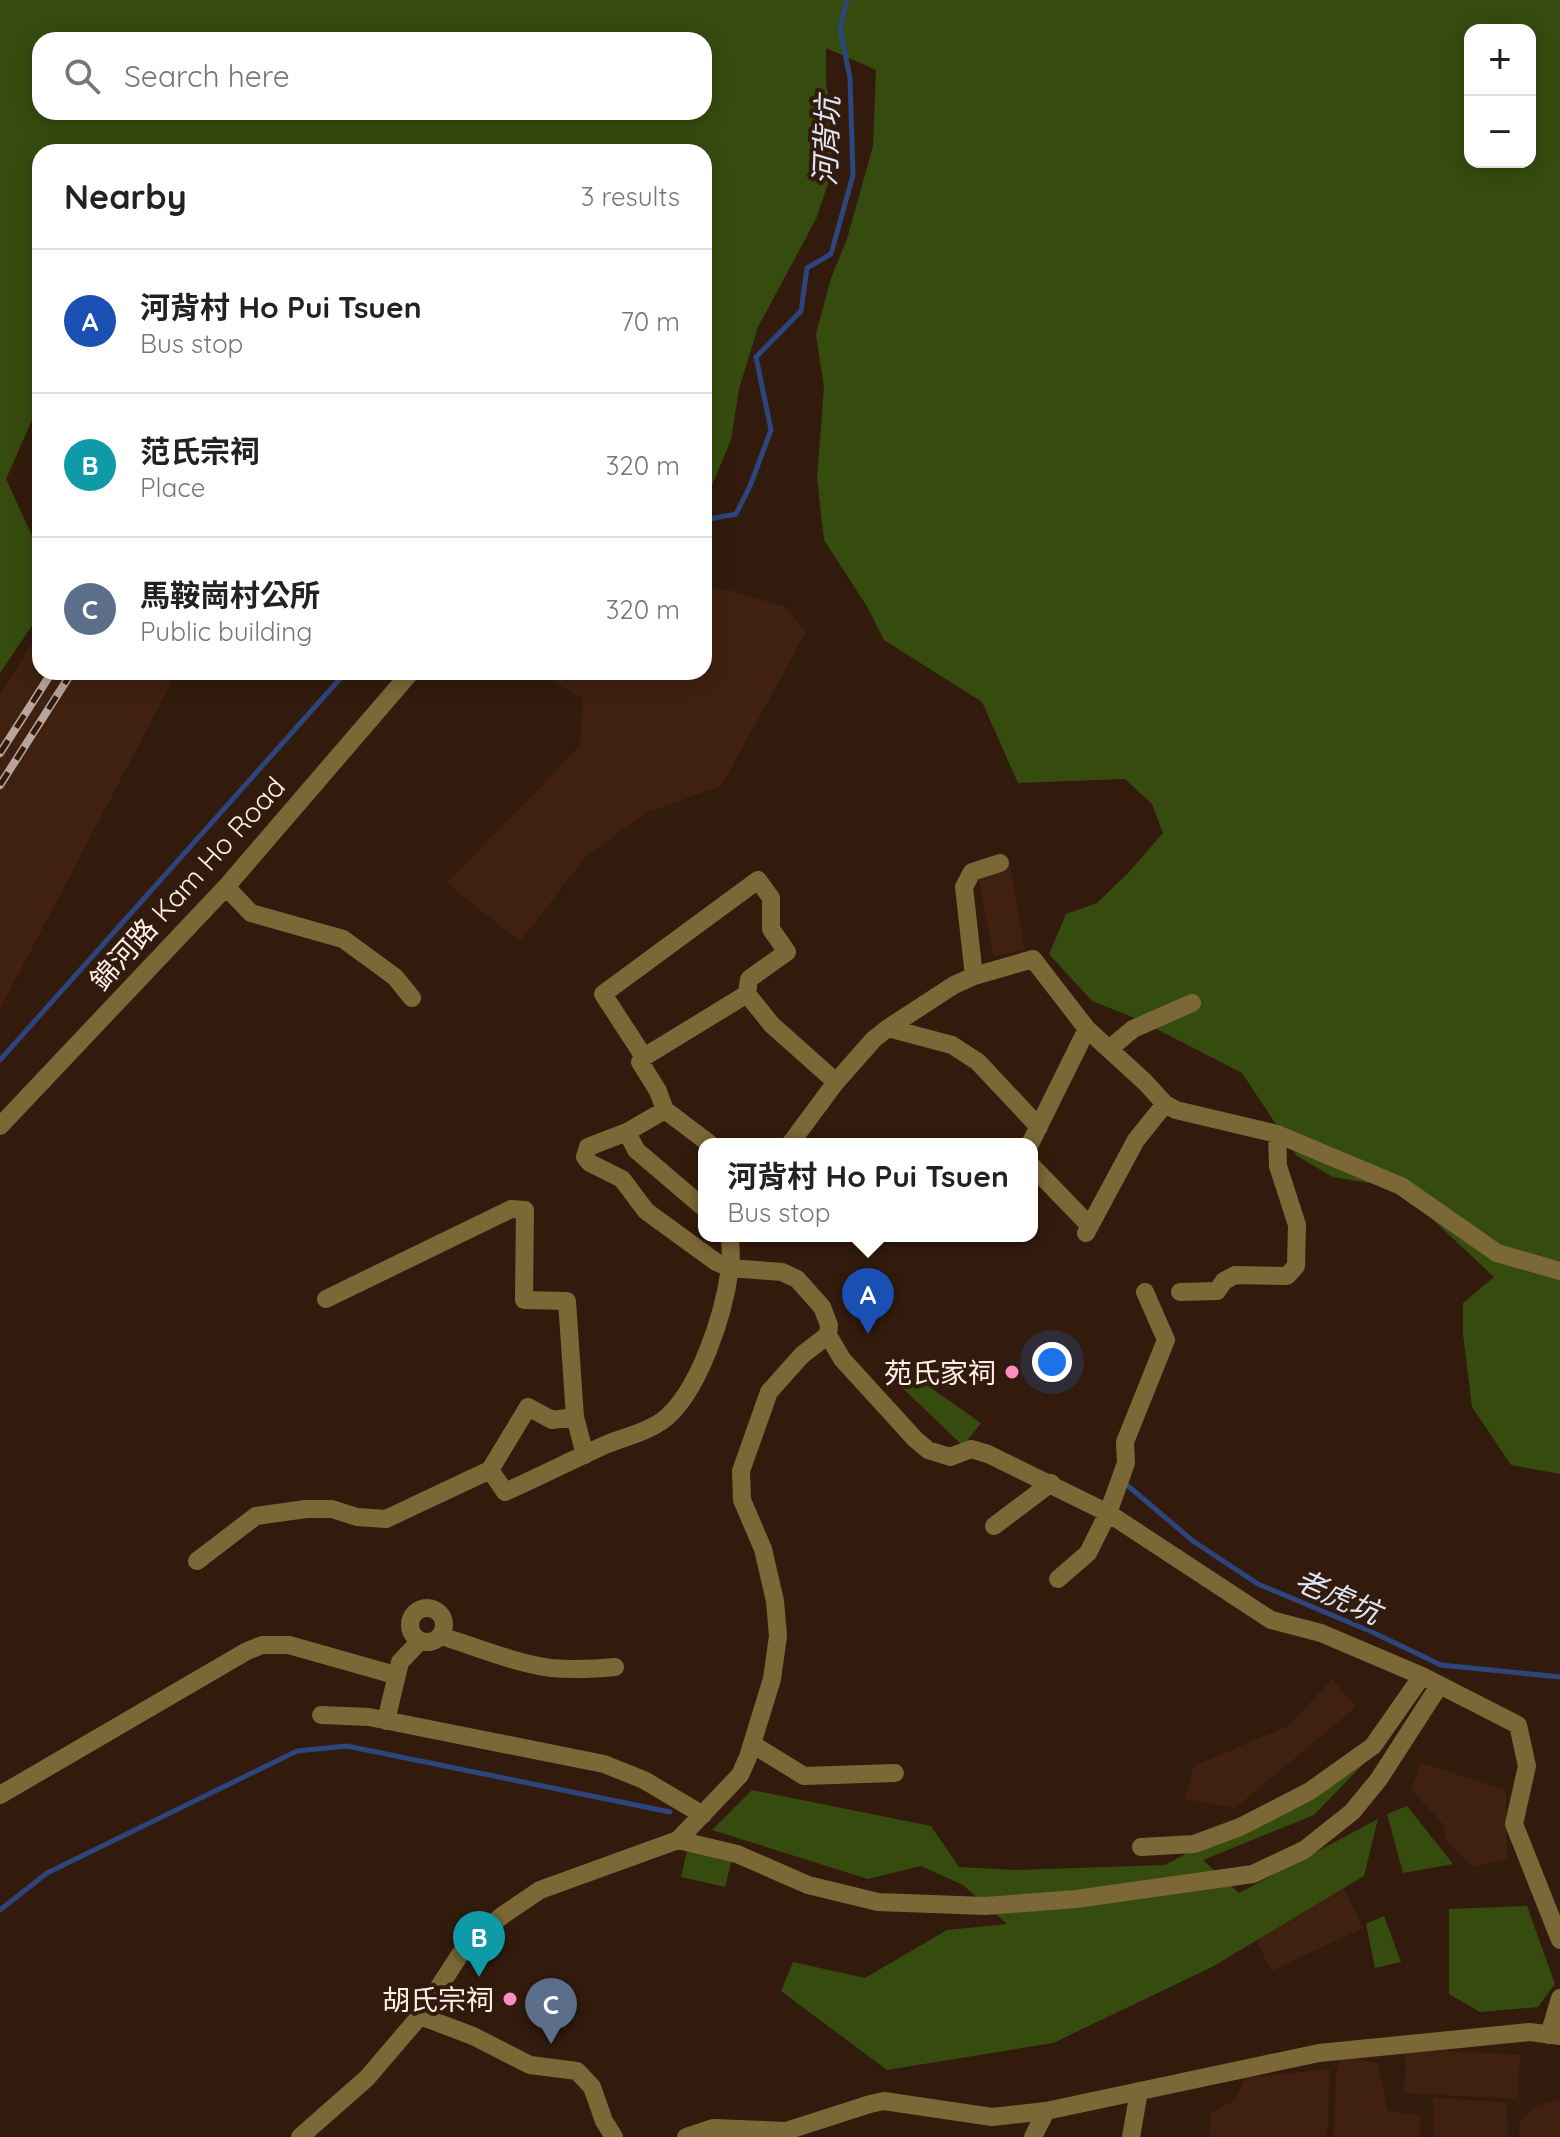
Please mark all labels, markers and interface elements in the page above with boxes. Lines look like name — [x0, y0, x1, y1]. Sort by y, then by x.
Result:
map controls — [1464, 24, 1536, 168]
button: + — [1464, 24, 1536, 96]
search box — [32, 32, 712, 120]
icon: search — [60, 54, 104, 98]
text: Search here — [124, 57, 290, 95]
water label: 河背坑 — [805, 91, 847, 187]
button: − — [1464, 96, 1536, 168]
text: Nearby — [64, 175, 187, 218]
text: 3 results — [581, 180, 680, 213]
text: 河背村 Ho Pui Tsuen — [140, 288, 422, 326]
text: A — [82, 305, 98, 338]
text: 70 m — [620, 305, 680, 338]
text: Bus stop — [140, 327, 243, 360]
text: 范氏宗祠 — [140, 432, 260, 470]
text: B — [81, 449, 99, 482]
text: 320 m — [606, 449, 680, 482]
text: Place — [140, 471, 205, 504]
text: 馬鞍崗村公所 — [140, 576, 320, 614]
text: C — [82, 593, 98, 626]
text: 320 m — [606, 593, 680, 626]
text: Public building — [140, 615, 312, 648]
street label: 錦河路 Kam Ho Road — [82, 769, 292, 997]
popup — [698, 1138, 1038, 1242]
text: 河背村 Ho Pui Tsuen — [727, 1157, 1009, 1195]
text: Bus stop — [727, 1196, 831, 1229]
pin: A — [842, 1268, 894, 1334]
your location — [1032, 1342, 1072, 1382]
place label: 苑氏家祠 — [884, 1355, 996, 1390]
marker: 苑氏家祠 — [1003, 1363, 1021, 1381]
water label: 老虎坑 — [1289, 1560, 1390, 1633]
pin: B — [453, 1911, 505, 1977]
pin: C — [525, 1978, 577, 2044]
place label: 胡氏宗祠 — [382, 1982, 494, 2017]
marker: 胡氏宗祠 — [501, 1990, 519, 2008]

